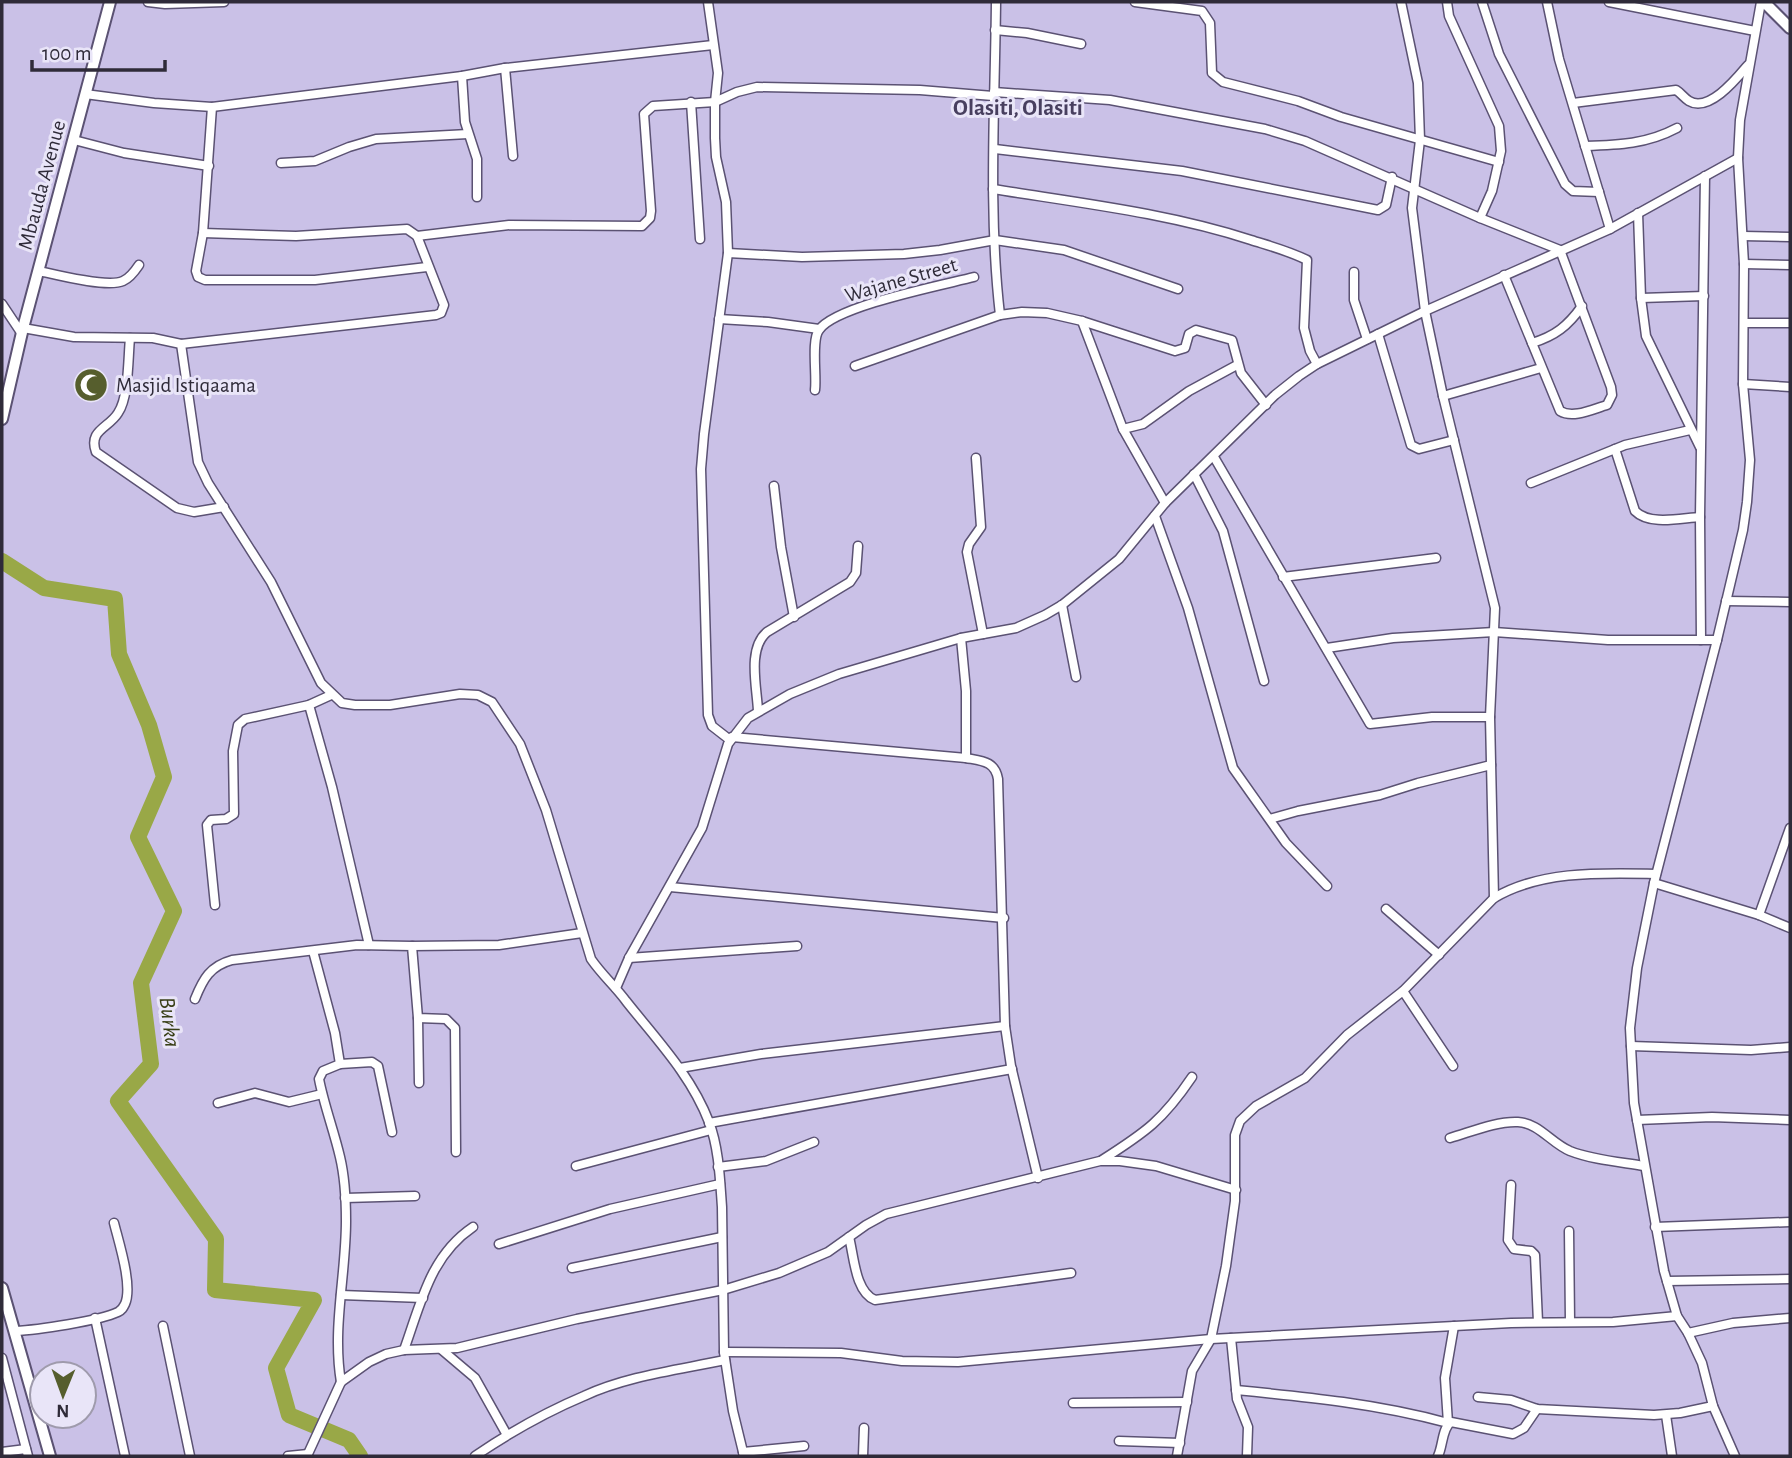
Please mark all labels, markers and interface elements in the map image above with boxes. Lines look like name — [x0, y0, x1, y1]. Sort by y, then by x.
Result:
scale bar — [32, 28, 164, 72]
text: 100 m — [42, 43, 92, 64]
district label: Olasiti, Olasiti — [953, 97, 1083, 120]
street label: Mbauda Avenue — [15, 118, 69, 252]
street label: Wajane Street — [842, 254, 960, 306]
mosque icon: Masjid Istiqaama — [72, 366, 110, 404]
place label: Masjid Istiqaama — [116, 375, 256, 396]
water label: Burka — [154, 995, 184, 1049]
north arrow — [28, 1360, 98, 1430]
text: N — [56, 1401, 70, 1420]

